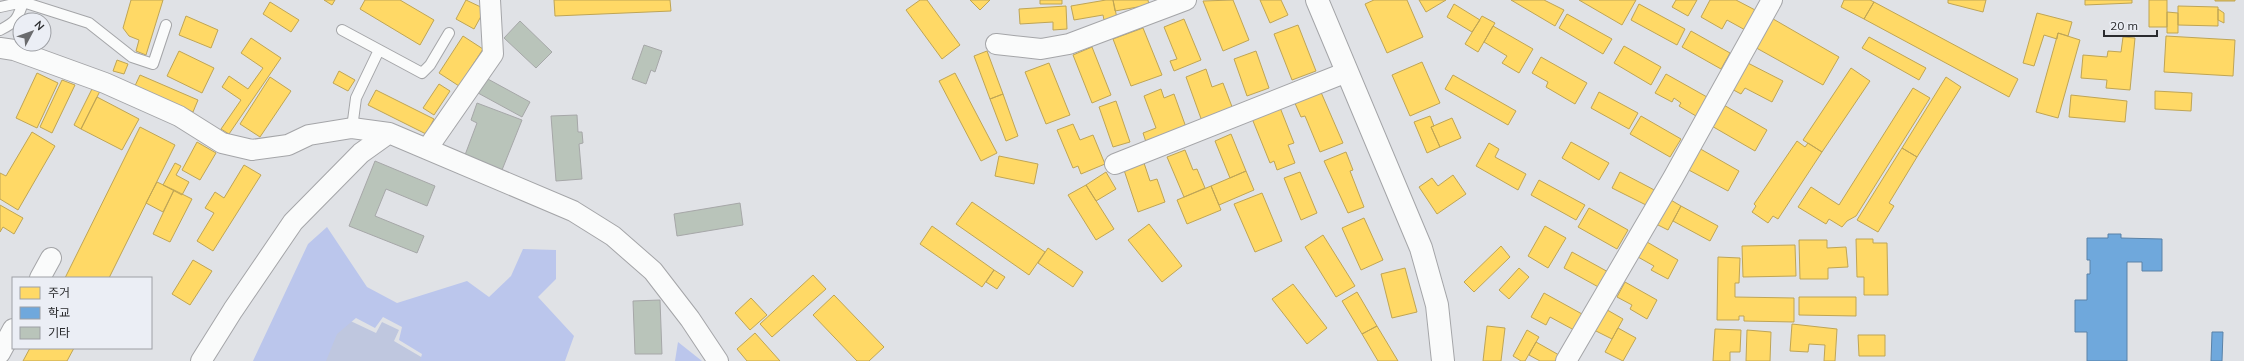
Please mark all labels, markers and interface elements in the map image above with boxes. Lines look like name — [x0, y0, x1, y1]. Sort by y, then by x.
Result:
north arrow — [12, 12, 52, 52]
scale bar — [2104, 12, 2157, 38]
text: N — [32, 18, 48, 33]
text: 20 m — [2110, 18, 2138, 33]
legend — [12, 277, 152, 349]
text: 주거 — [48, 285, 70, 300]
text: 학교 — [48, 305, 70, 320]
text: 기타 — [48, 325, 70, 340]

